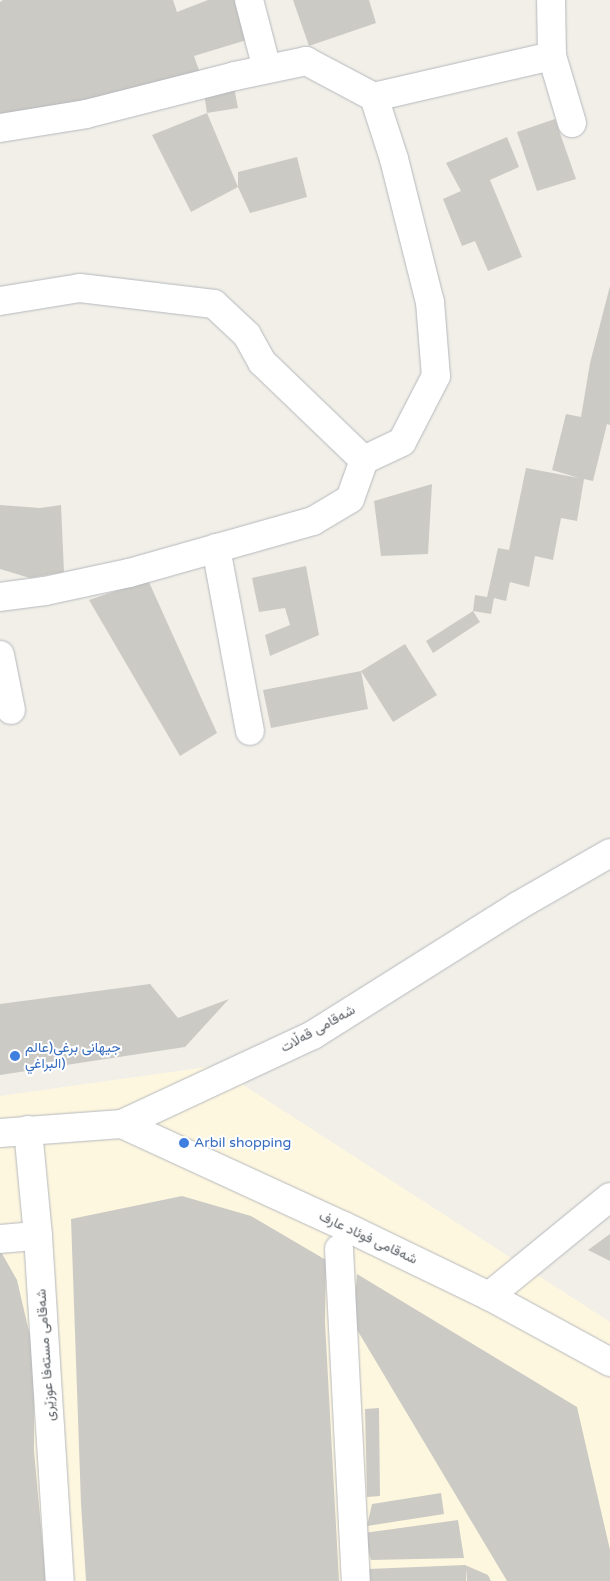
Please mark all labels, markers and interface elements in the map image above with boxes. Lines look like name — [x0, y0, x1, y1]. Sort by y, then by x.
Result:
street label: شەقامی قەڵات — [278, 1002, 358, 1056]
place label: جیهانی برغی(عالم البراغي) — [25, 1040, 121, 1072]
marker: جیهانی برغی(عالم البراغي) — [9, 1050, 21, 1062]
place label: Arbil shopping — [194, 1135, 291, 1151]
marker: Arbil shopping — [178, 1137, 190, 1149]
street label: شەقامی فوئاد عارف — [316, 1208, 420, 1268]
street label: شەقامی مستەفا عوزێری — [33, 1288, 59, 1422]

